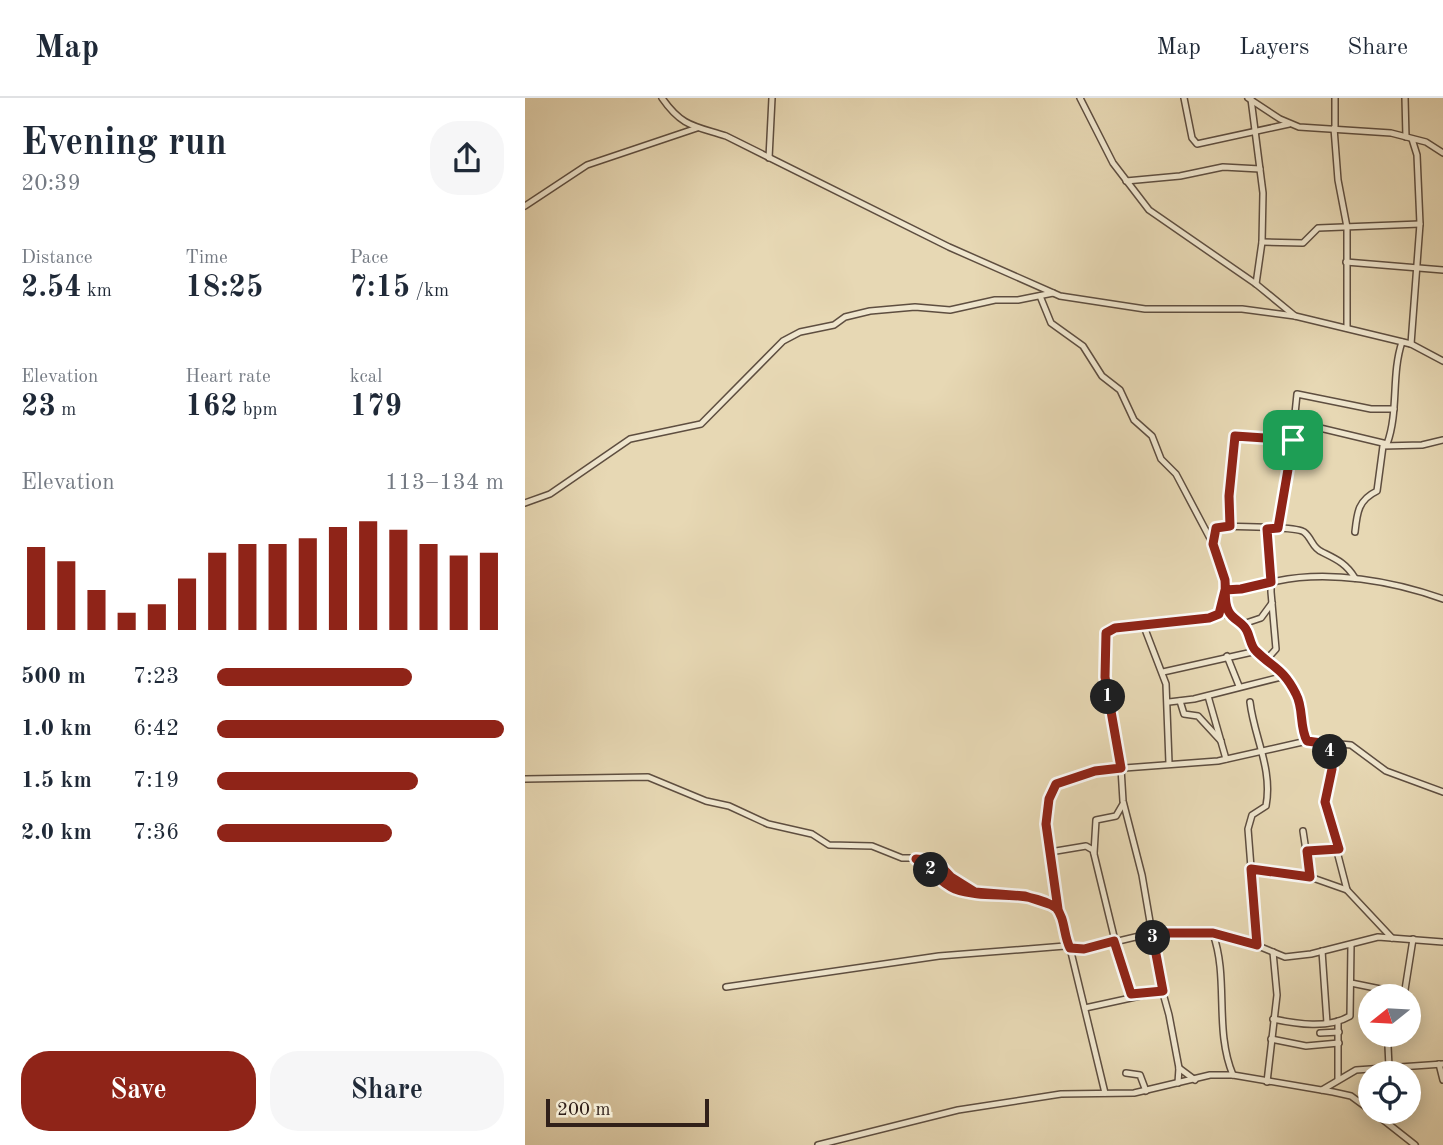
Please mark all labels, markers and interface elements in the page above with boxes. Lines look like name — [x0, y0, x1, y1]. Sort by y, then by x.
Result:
text: Map — [35, 32, 99, 65]
text: Map — [1157, 36, 1201, 60]
text: Layers — [1239, 36, 1309, 60]
text: Share — [1347, 36, 1408, 60]
button: share — [430, 121, 504, 195]
text: Evening run — [21, 125, 227, 163]
text: 20:39 — [21, 172, 81, 195]
text: Distance — [21, 249, 93, 268]
text: Time — [185, 249, 228, 268]
text: Pace — [350, 249, 388, 268]
text: 2.54 — [21, 273, 82, 303]
text: 18:25 — [185, 273, 263, 303]
text: 7:15 — [350, 273, 410, 303]
text: km — [82, 282, 112, 301]
text: /km — [410, 282, 449, 301]
text: Elevation — [21, 368, 98, 387]
text: Heart rate — [185, 368, 271, 387]
text: kcal — [350, 368, 382, 387]
text: 23 — [21, 392, 56, 422]
text: 162 — [185, 392, 238, 422]
text: 179 — [350, 392, 402, 422]
text: m — [56, 401, 76, 420]
text: bpm — [238, 401, 278, 420]
pin — [1263, 410, 1323, 470]
icon: arrive — [1274, 421, 1312, 459]
text: Elevation — [21, 471, 115, 494]
text: 113–134 m — [385, 471, 504, 494]
text: 500 m — [21, 665, 86, 688]
text: 7:23 — [133, 665, 179, 688]
pin: 1 — [1091, 680, 1125, 714]
text: 1 — [1102, 687, 1113, 706]
text: 1.0 km — [21, 717, 92, 740]
text: 6:42 — [133, 717, 179, 740]
pin: 4 — [1313, 734, 1347, 770]
text: 4 — [1324, 742, 1335, 761]
text: 1.5 km — [21, 769, 92, 792]
text: 7:19 — [133, 769, 179, 792]
text: 2.0 km — [21, 821, 92, 844]
text: 7:36 — [133, 821, 179, 844]
pin: 2 — [913, 852, 949, 888]
text: 2 — [925, 860, 936, 879]
pin: 3 — [1135, 920, 1171, 956]
text: 3 — [1147, 928, 1158, 947]
north arrow — [1358, 984, 1421, 1046]
map controls — [1358, 984, 1421, 1124]
button: Save — [21, 1051, 256, 1131]
button: Share — [270, 1051, 504, 1131]
button: locate — [1358, 1061, 1421, 1124]
scale bar — [546, 1096, 709, 1128]
text: 200 m — [557, 1101, 610, 1120]

